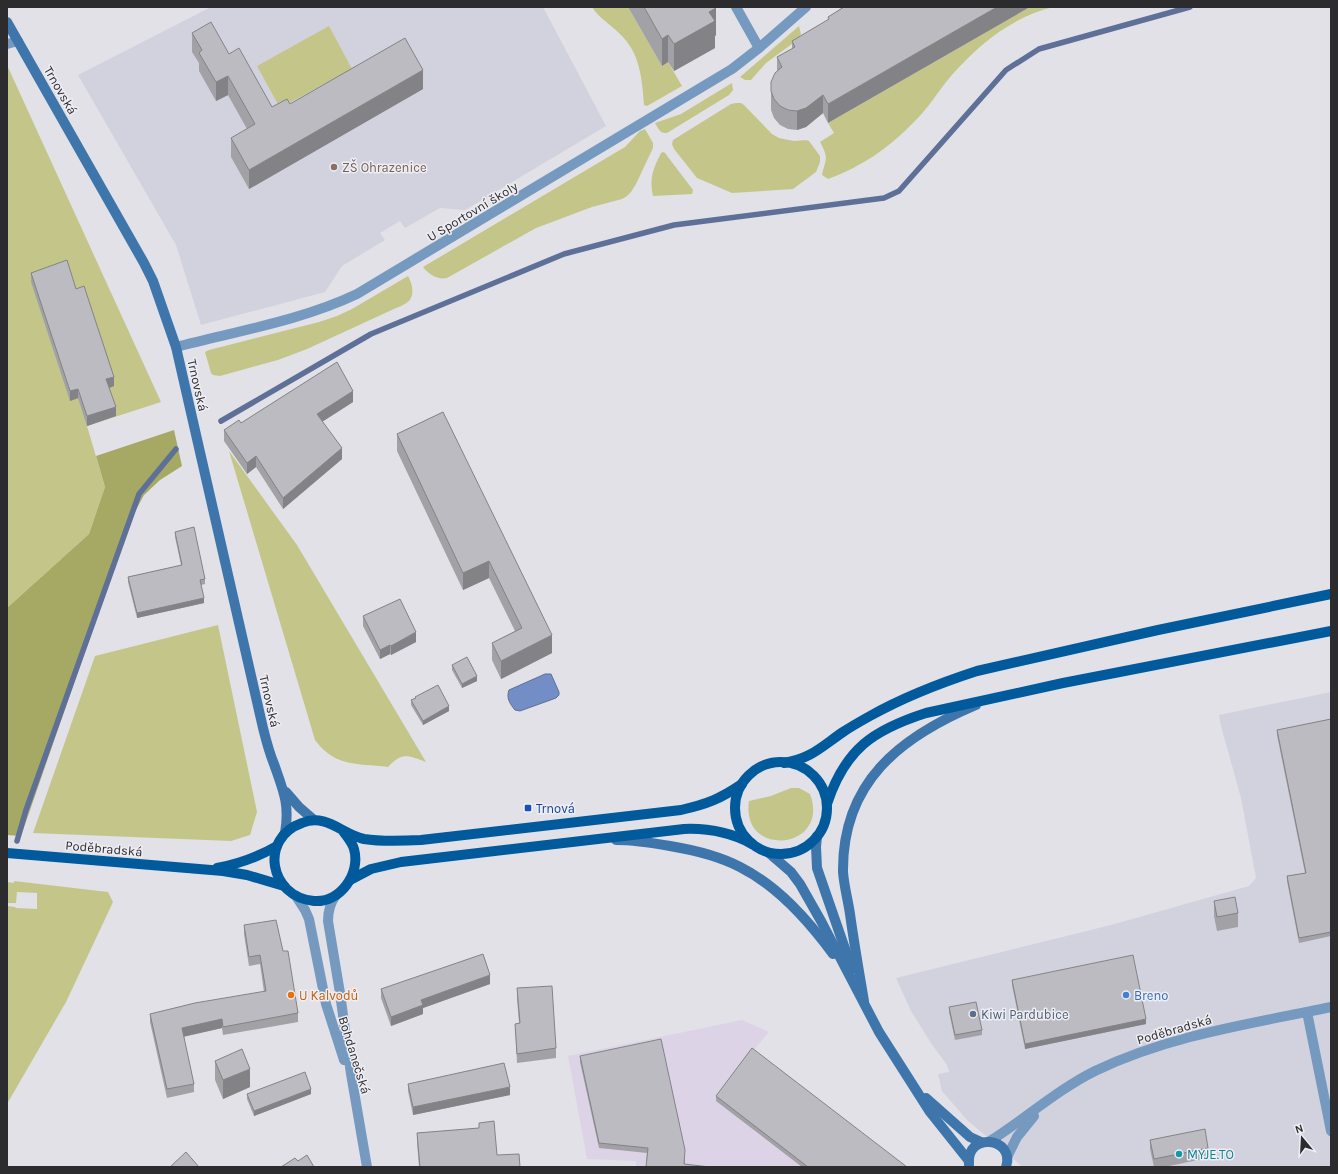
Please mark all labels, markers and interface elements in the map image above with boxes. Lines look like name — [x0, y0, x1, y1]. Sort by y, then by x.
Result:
street label: Trnovská — [41, 64, 80, 117]
place label: ZŠ Ohrazenice — [342, 159, 427, 175]
marker: ZŠ Ohrazenice — [329, 162, 339, 172]
street label: U Sportovní školy — [424, 178, 520, 244]
street label: Trnovská — [184, 358, 211, 413]
street label: Trnovská — [256, 674, 283, 729]
place label: Trnová — [536, 801, 575, 816]
marker: Trnová — [523, 803, 533, 813]
street label: Poděbradská — [65, 838, 143, 859]
place label: U Kalvodů — [299, 988, 358, 1003]
place label: Breno — [1134, 988, 1168, 1003]
marker: U Kalvodů — [286, 990, 296, 1000]
marker: Breno — [1121, 990, 1131, 1000]
place label: Kiwi Pardubice — [981, 1007, 1069, 1022]
marker: Kiwi Pardubice — [968, 1009, 978, 1019]
street label: Poděbradská — [1135, 1012, 1213, 1047]
street label: Bohdanečská — [336, 1014, 373, 1096]
north arrow — [1282, 1118, 1322, 1158]
text: N — [1293, 1122, 1305, 1136]
place label: MYJE.TO — [1187, 1147, 1234, 1162]
marker: MYJE.TO — [1174, 1149, 1184, 1159]

